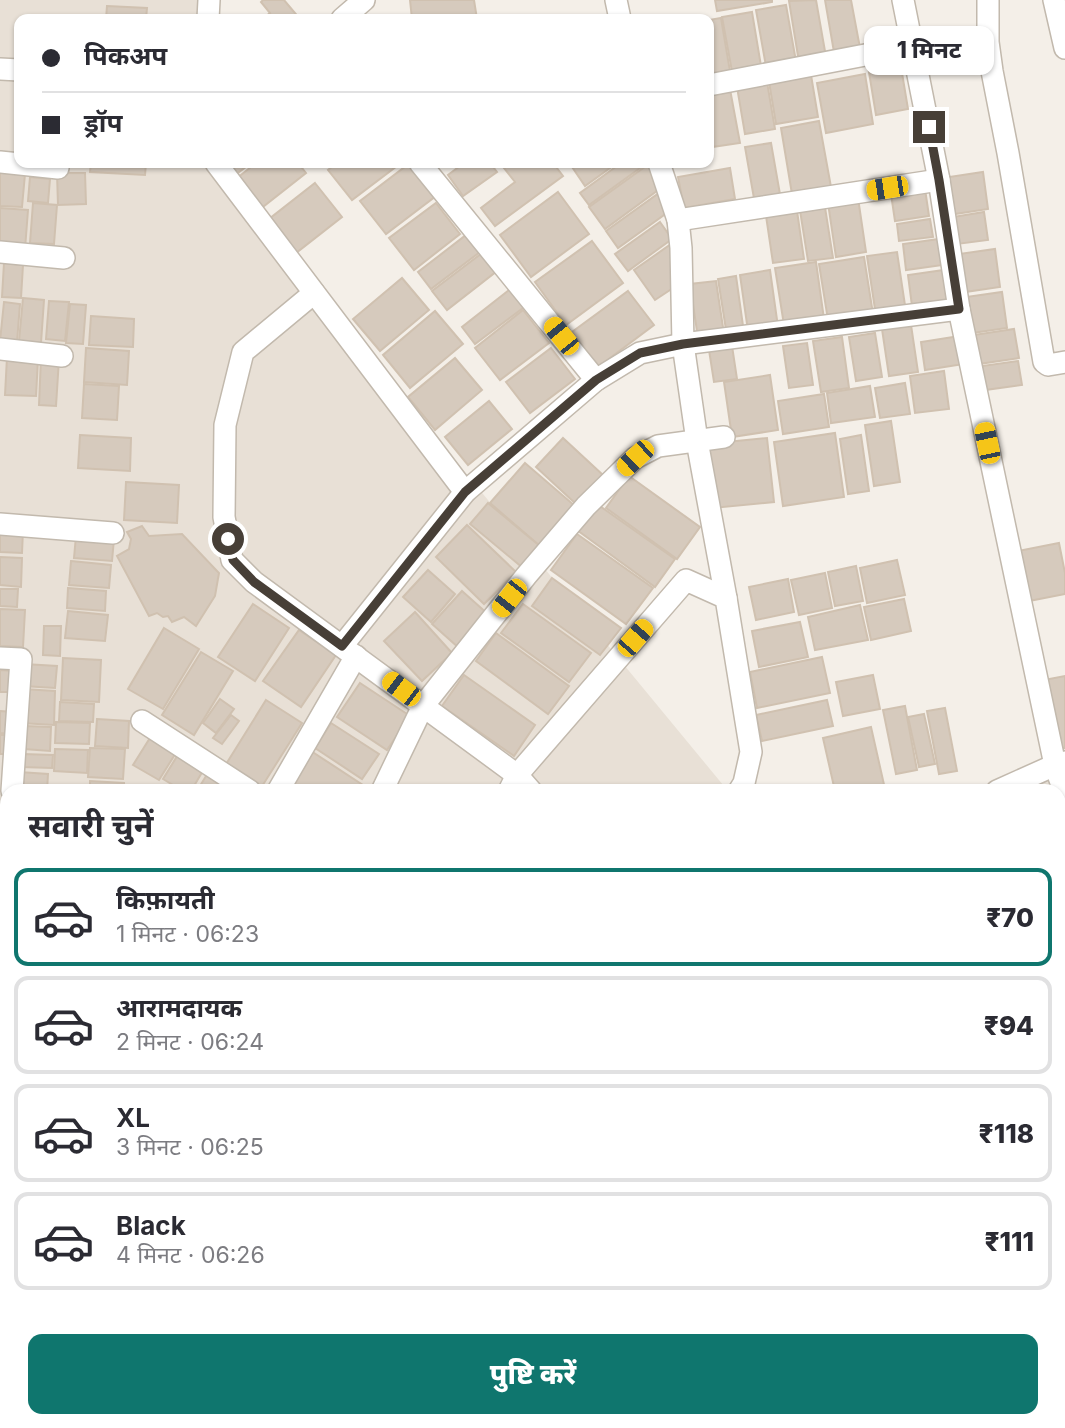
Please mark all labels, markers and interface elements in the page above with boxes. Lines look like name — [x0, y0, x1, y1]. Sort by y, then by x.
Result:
callout: 1 मिनट — [864, 25, 994, 74]
text: 1 मिनट — [897, 36, 961, 64]
text: पिकअप — [84, 40, 167, 71]
text: ड्रॉप — [84, 107, 122, 138]
route end — [913, 111, 945, 143]
car — [865, 174, 910, 202]
car — [540, 313, 583, 359]
car — [973, 420, 1002, 466]
car — [613, 436, 658, 480]
route start — [212, 523, 244, 555]
car — [488, 575, 531, 621]
car — [614, 615, 657, 661]
car — [378, 668, 425, 710]
text: सवारी चुनें — [28, 806, 153, 845]
text: किफ़ायती — [116, 884, 215, 915]
icon: car — [32, 886, 95, 949]
text: ₹70 — [986, 902, 1034, 933]
text: 1 मिनट · 06:23 — [116, 920, 259, 948]
text: आरामदायक — [116, 992, 242, 1023]
icon: car — [32, 994, 95, 1057]
text: ₹94 — [984, 1010, 1034, 1041]
text: 2 मिनट · 06:24 — [116, 1028, 264, 1056]
icon: car — [32, 1102, 95, 1165]
text: XL — [116, 1102, 150, 1133]
text: ₹118 — [979, 1118, 1034, 1149]
text: 3 मिनट · 06:25 — [116, 1133, 264, 1161]
icon: car — [32, 1210, 95, 1273]
text: Black — [116, 1210, 186, 1241]
text: ₹111 — [984, 1226, 1034, 1257]
text: 4 मिनट · 06:26 — [116, 1241, 265, 1269]
button: पुष्टि करें — [28, 1334, 1038, 1414]

